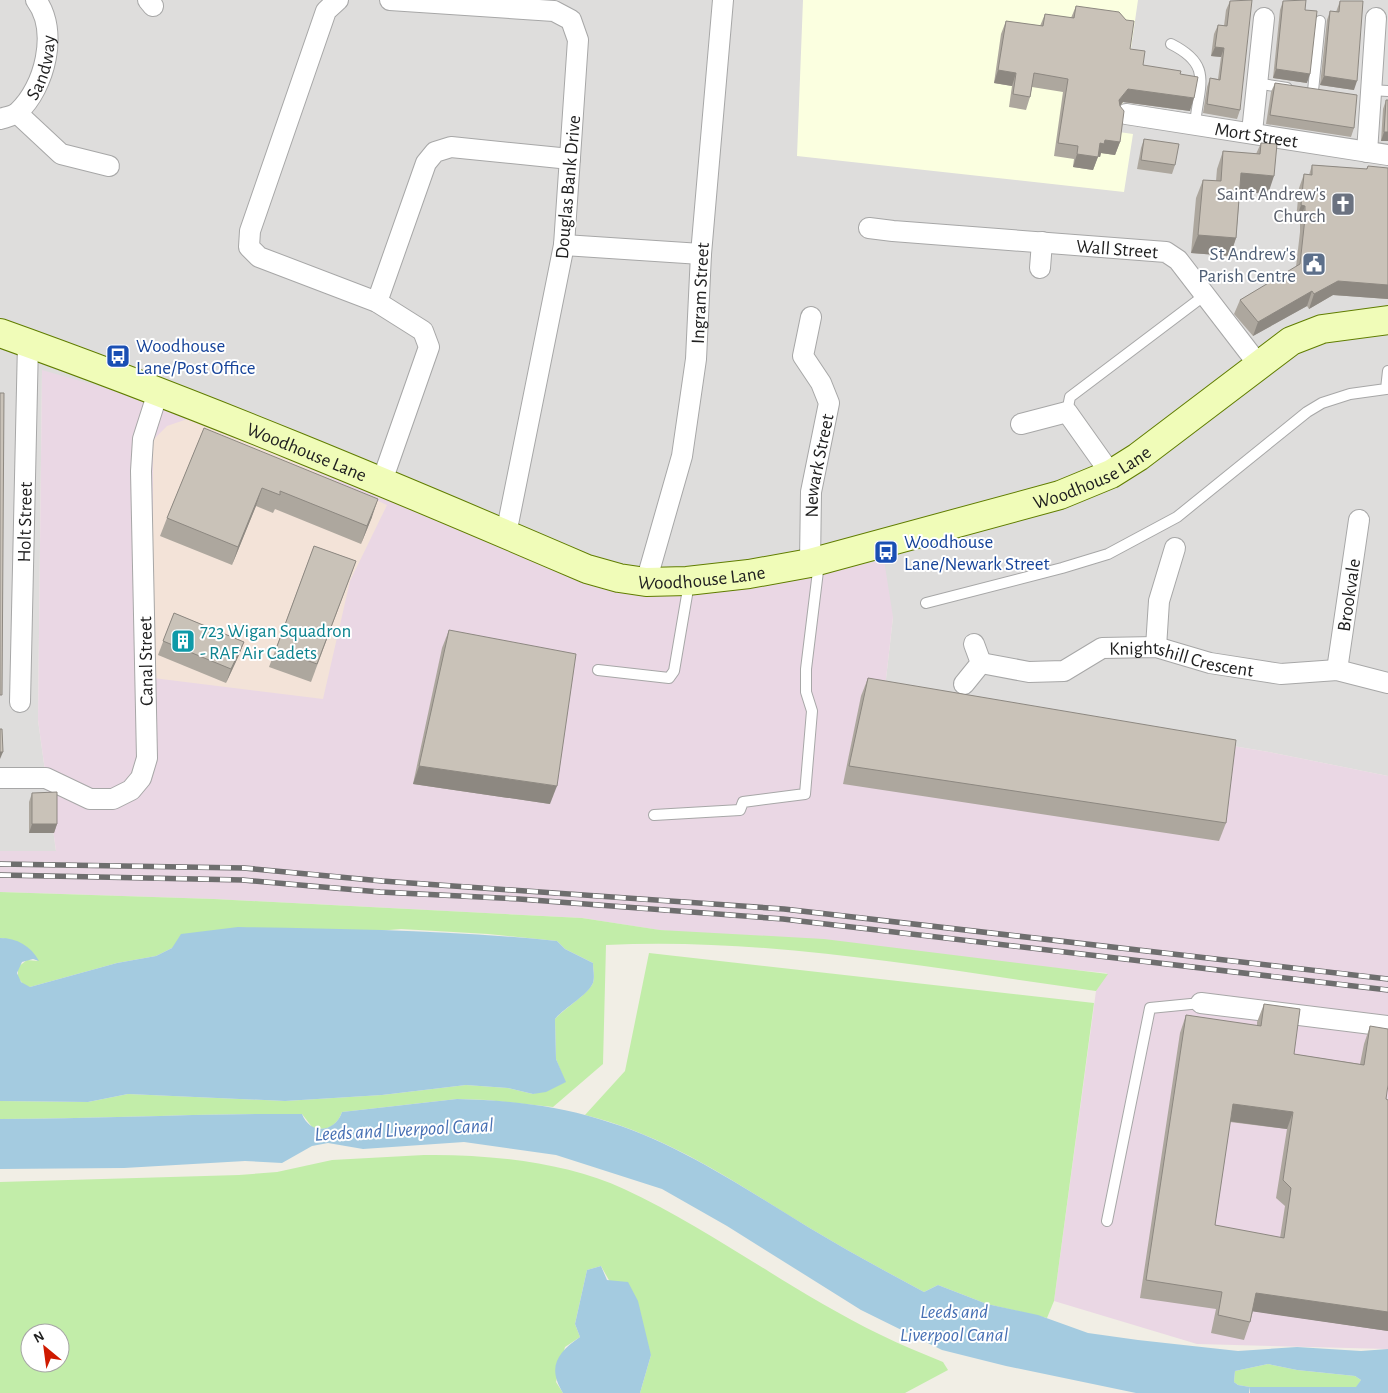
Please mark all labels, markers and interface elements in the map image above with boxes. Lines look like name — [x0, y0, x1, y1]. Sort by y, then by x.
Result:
street label: Sandway — [23, 35, 59, 104]
street label: Douglas Bank Drive — [553, 115, 584, 260]
street label: Mort Street — [1213, 120, 1299, 152]
place label: Saint Andrew's Church — [1217, 185, 1326, 226]
church icon: Saint Andrew's Church — [1330, 191, 1356, 217]
street label: Wall Street — [1075, 237, 1159, 262]
street label: Ingram Street — [689, 242, 713, 344]
place label: St Andrew's Parish Centre — [1198, 245, 1296, 286]
public building icon: St Andrew's Parish Centre — [1301, 251, 1327, 277]
place label: Woodhouse Lane/Post Office — [136, 337, 256, 378]
bus stop icon: Woodhouse Lane/Post Office — [105, 343, 131, 369]
street label: Newark Street — [802, 412, 838, 518]
street label: Woodhouse Lane — [244, 420, 369, 486]
street label: Woodhouse Lane — [1031, 443, 1155, 513]
street label: Holt Street — [15, 482, 36, 563]
place label: Woodhouse Lane/Newark Street — [904, 533, 1050, 574]
bus stop icon: Woodhouse Lane/Newark Street — [873, 539, 899, 565]
street label: Brookvale — [1335, 557, 1364, 633]
street label: Woodhouse Lane — [636, 563, 767, 594]
street label: Canal Street — [136, 616, 157, 706]
place label: 723 Wigan Squadron - RAF Air Cadets — [200, 622, 351, 663]
building icon: 723 Wigan Squadron - RAF Air Cadets — [170, 628, 196, 654]
street label: Knightshill Crescent — [1109, 639, 1255, 681]
water label: Leeds and Liverpool Canal — [314, 1115, 494, 1145]
water label: Leeds and Liverpool Canal — [900, 1302, 1008, 1345]
north arrow — [20, 1323, 70, 1373]
text: N — [32, 1329, 47, 1346]

